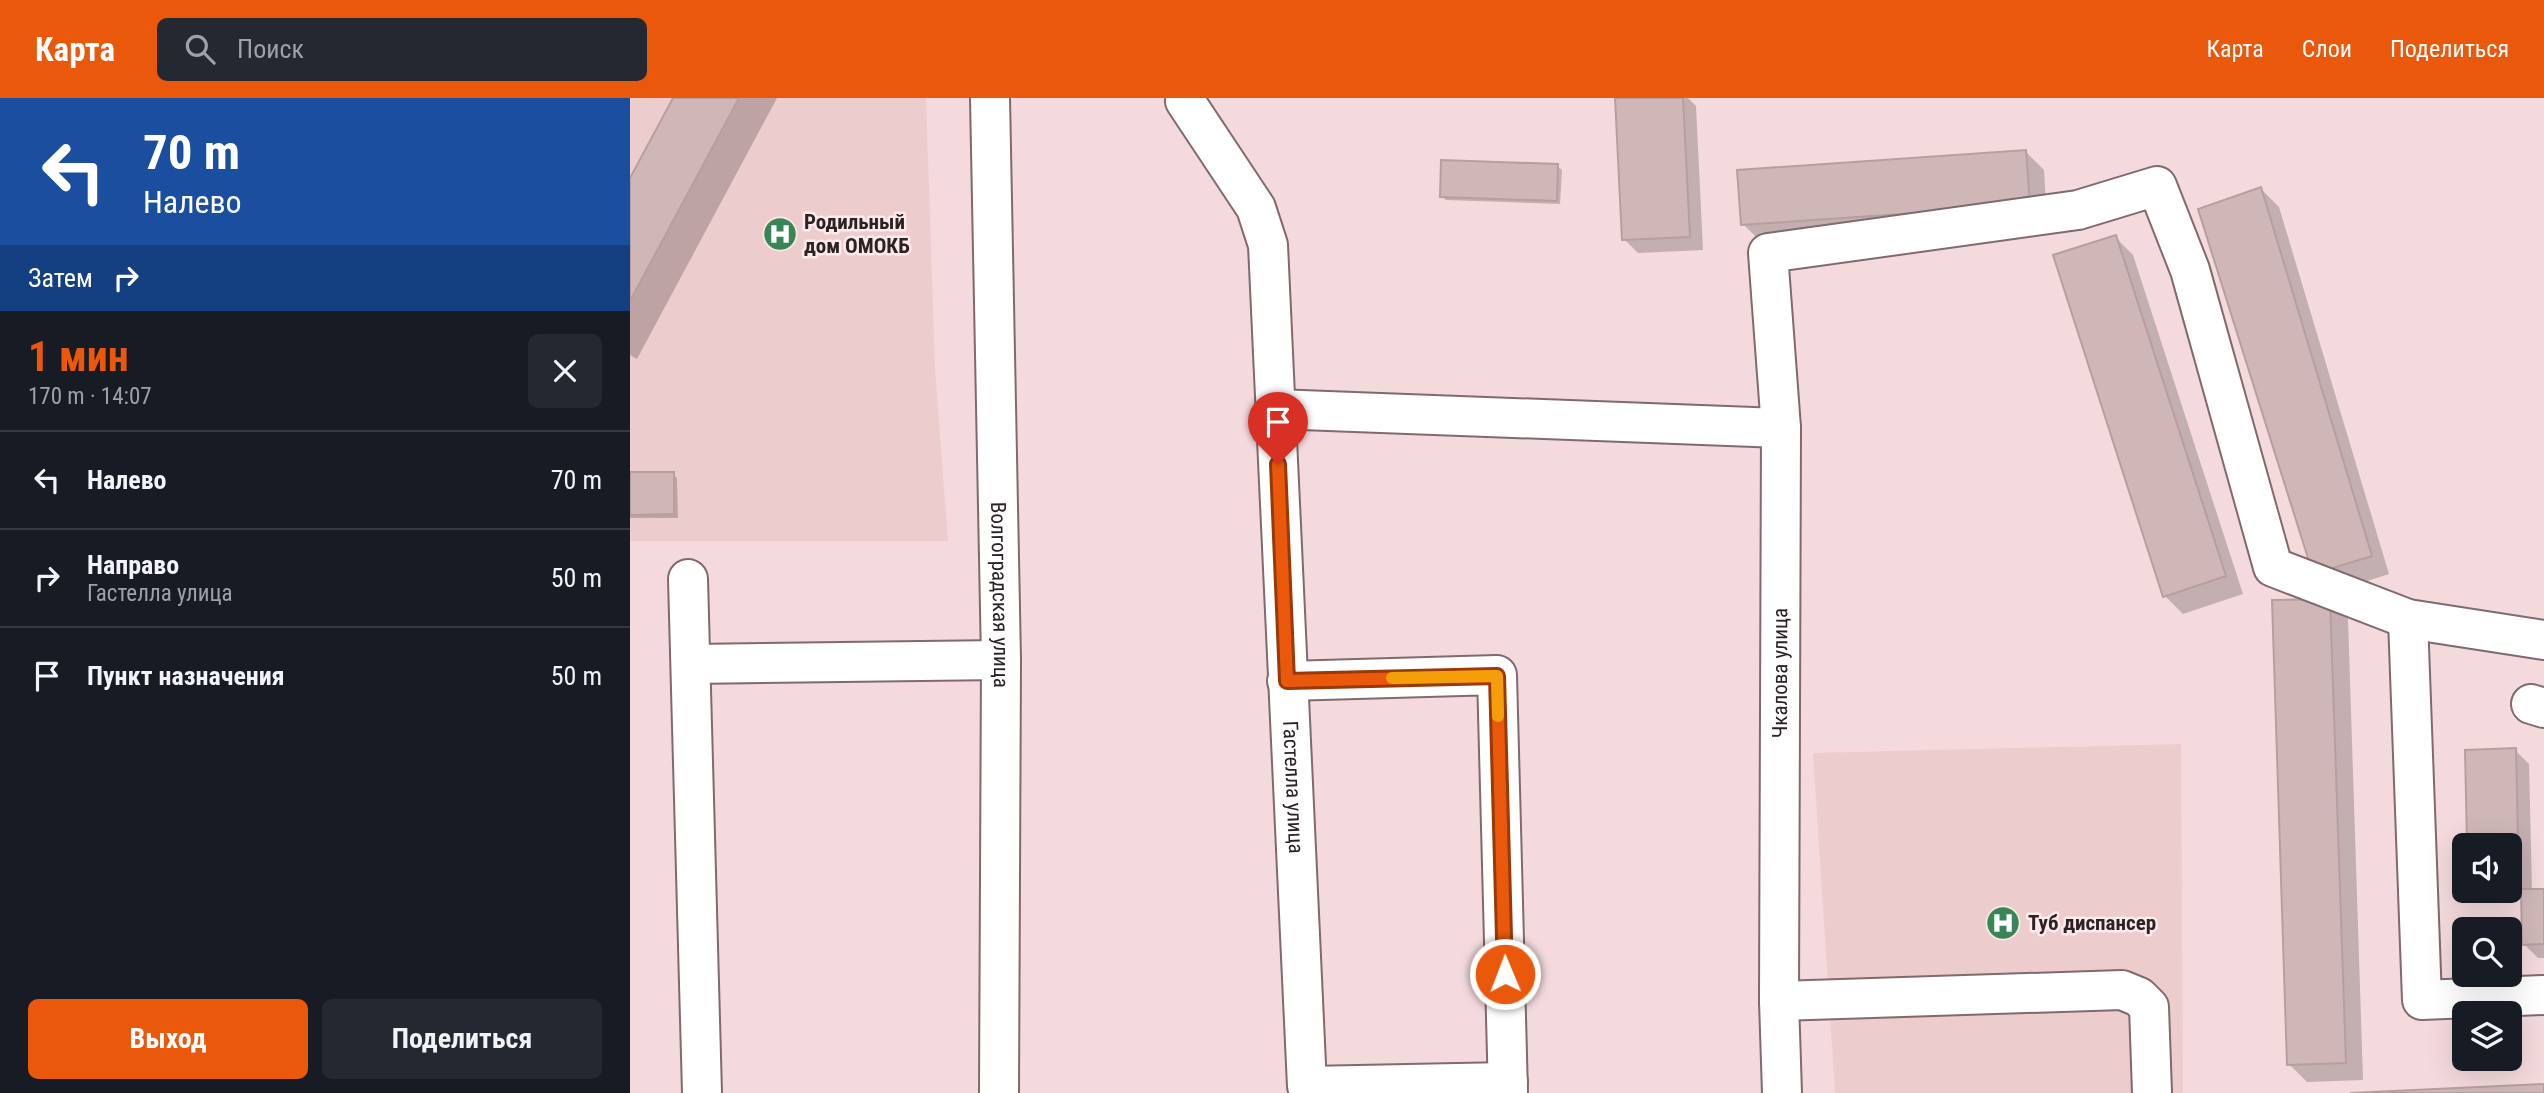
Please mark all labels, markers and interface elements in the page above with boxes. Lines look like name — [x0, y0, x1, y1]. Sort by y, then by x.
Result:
search box — [157, 18, 647, 81]
text: Карта — [35, 30, 115, 69]
icon: search — [181, 30, 219, 68]
text: Поиск — [237, 34, 304, 64]
text: Карта — [2206, 35, 2264, 63]
text: Слои — [2302, 35, 2352, 63]
text: Поделиться — [2390, 35, 2509, 63]
text: 70 m — [143, 124, 240, 181]
icon: left — [28, 126, 119, 217]
text: Налево — [143, 183, 242, 221]
place label: Родильный дом ОМОКБ — [804, 210, 910, 258]
hospital icon: Родильный дом ОМОКБ — [761, 215, 799, 253]
icon: right — [107, 259, 145, 297]
text: Затем — [28, 263, 93, 293]
text: 1 мин — [28, 332, 129, 381]
button: close — [528, 334, 602, 408]
text: 170 m · 14:07 — [28, 383, 152, 410]
pin — [1248, 392, 1308, 464]
icon: arrive — [1259, 403, 1297, 441]
icon: left — [28, 461, 66, 499]
text: Налево — [87, 465, 167, 495]
text: 70 m — [551, 465, 602, 495]
street label: Волгоградская улица — [986, 502, 1013, 688]
text: Направо — [87, 550, 179, 580]
icon: right — [28, 559, 66, 597]
text: 50 m — [551, 563, 602, 593]
text: Гастелла улица — [87, 580, 233, 607]
street label: Чкалова улица — [1768, 608, 1792, 738]
icon: arrive — [28, 657, 66, 695]
text: Пункт назначения — [87, 661, 285, 691]
text: 50 m — [551, 661, 602, 691]
street label: Гастелла улица — [1278, 720, 1308, 854]
map controls — [2452, 833, 2522, 1071]
button: sound — [2452, 833, 2522, 903]
hospital icon: Туб диспансер — [1984, 904, 2022, 942]
place label: Туб диспансер — [2028, 911, 2156, 935]
button: search — [2452, 917, 2522, 987]
position arrow — [1468, 937, 1542, 1011]
button: Выход — [28, 999, 308, 1079]
button: Поделиться — [322, 999, 602, 1079]
button: layers — [2452, 1001, 2522, 1071]

